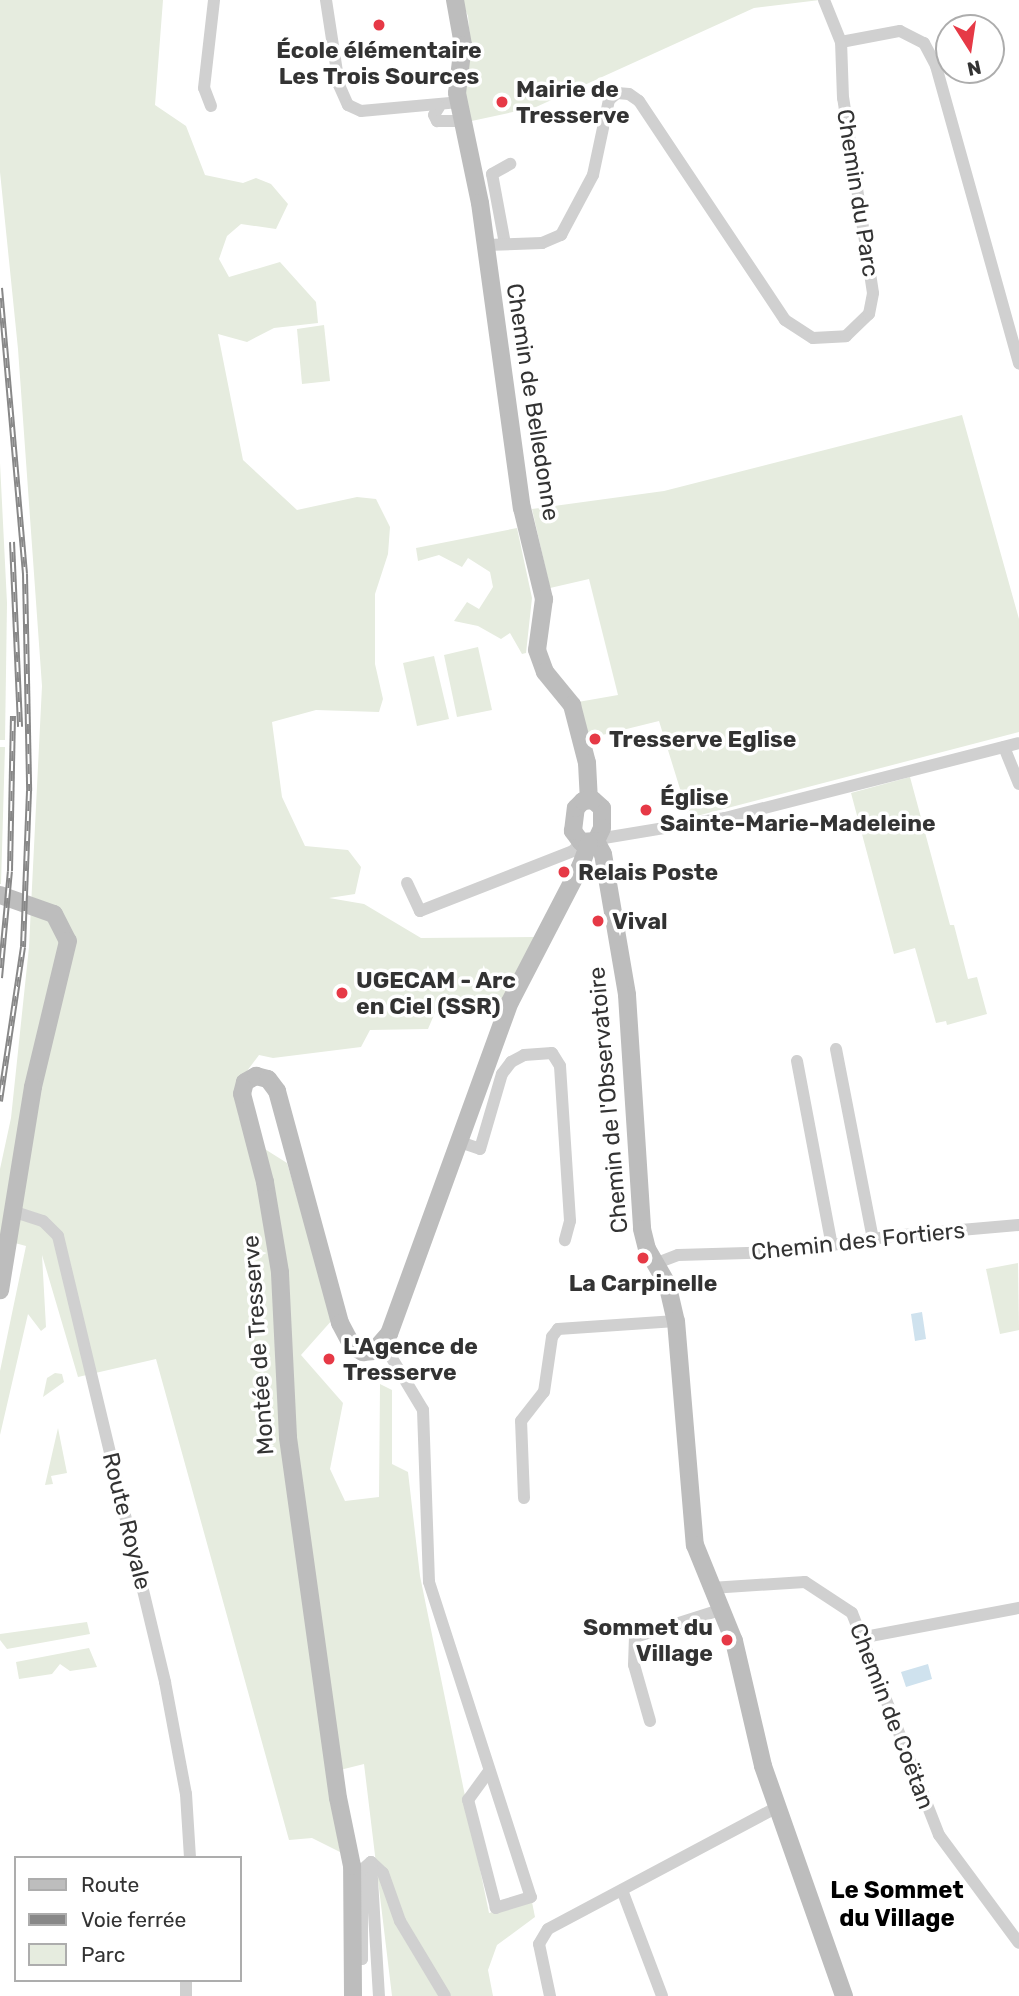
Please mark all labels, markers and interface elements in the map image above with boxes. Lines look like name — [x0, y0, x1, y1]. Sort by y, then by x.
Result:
north arrow — [935, 14, 1005, 84]
marker: École élémentaire Les Trois Sources — [371, 17, 387, 33]
place label: École élémentaire Les Trois Sources — [276, 36, 482, 90]
text: N — [965, 55, 983, 81]
place label: Mairie de Tresserve — [516, 75, 630, 129]
marker: Mairie de Tresserve — [494, 94, 510, 110]
street label: Chemin du Parc — [831, 107, 885, 279]
street label: Chemin de Belledonne — [501, 281, 565, 523]
place label: Tresserve Eglise — [609, 725, 796, 753]
marker: Tresserve Eglise — [587, 731, 603, 747]
place label: Église Sainte-Marie-Madeleine — [660, 783, 936, 837]
marker: Église Sainte-Marie-Madeleine — [638, 802, 654, 818]
place label: Relais Poste — [578, 858, 718, 886]
marker: Relais Poste — [556, 864, 572, 880]
place label: Vival — [612, 907, 668, 935]
marker: Vival — [590, 913, 606, 929]
place label: UGECAM - Arc en Ciel (SSR) — [356, 966, 516, 1020]
street label: Chemin de l'Observatoire — [583, 966, 633, 1234]
marker: UGECAM - Arc en Ciel (SSR) — [334, 985, 350, 1001]
street label: Chemin des Fortiers — [750, 1216, 966, 1266]
street label: Montée de Tresserve — [237, 1234, 279, 1456]
marker: La Carpinelle — [635, 1250, 651, 1266]
place label: La Carpinelle — [569, 1269, 717, 1297]
place label: L'Agence de Tresserve — [343, 1332, 478, 1386]
marker: L'Agence de Tresserve — [321, 1351, 337, 1367]
street label: Route Royale — [97, 1449, 157, 1593]
place label: Sommet du Village — [583, 1613, 713, 1667]
street label: Chemin de Coëtan — [844, 1619, 940, 1813]
marker: Sommet du Village — [719, 1632, 735, 1648]
legend — [14, 1856, 242, 1982]
text: Route — [81, 1872, 139, 1897]
district label: Le Sommet du Village — [830, 1877, 964, 1933]
text: Voie ferrée — [81, 1907, 186, 1932]
text: Parc — [81, 1942, 125, 1967]

